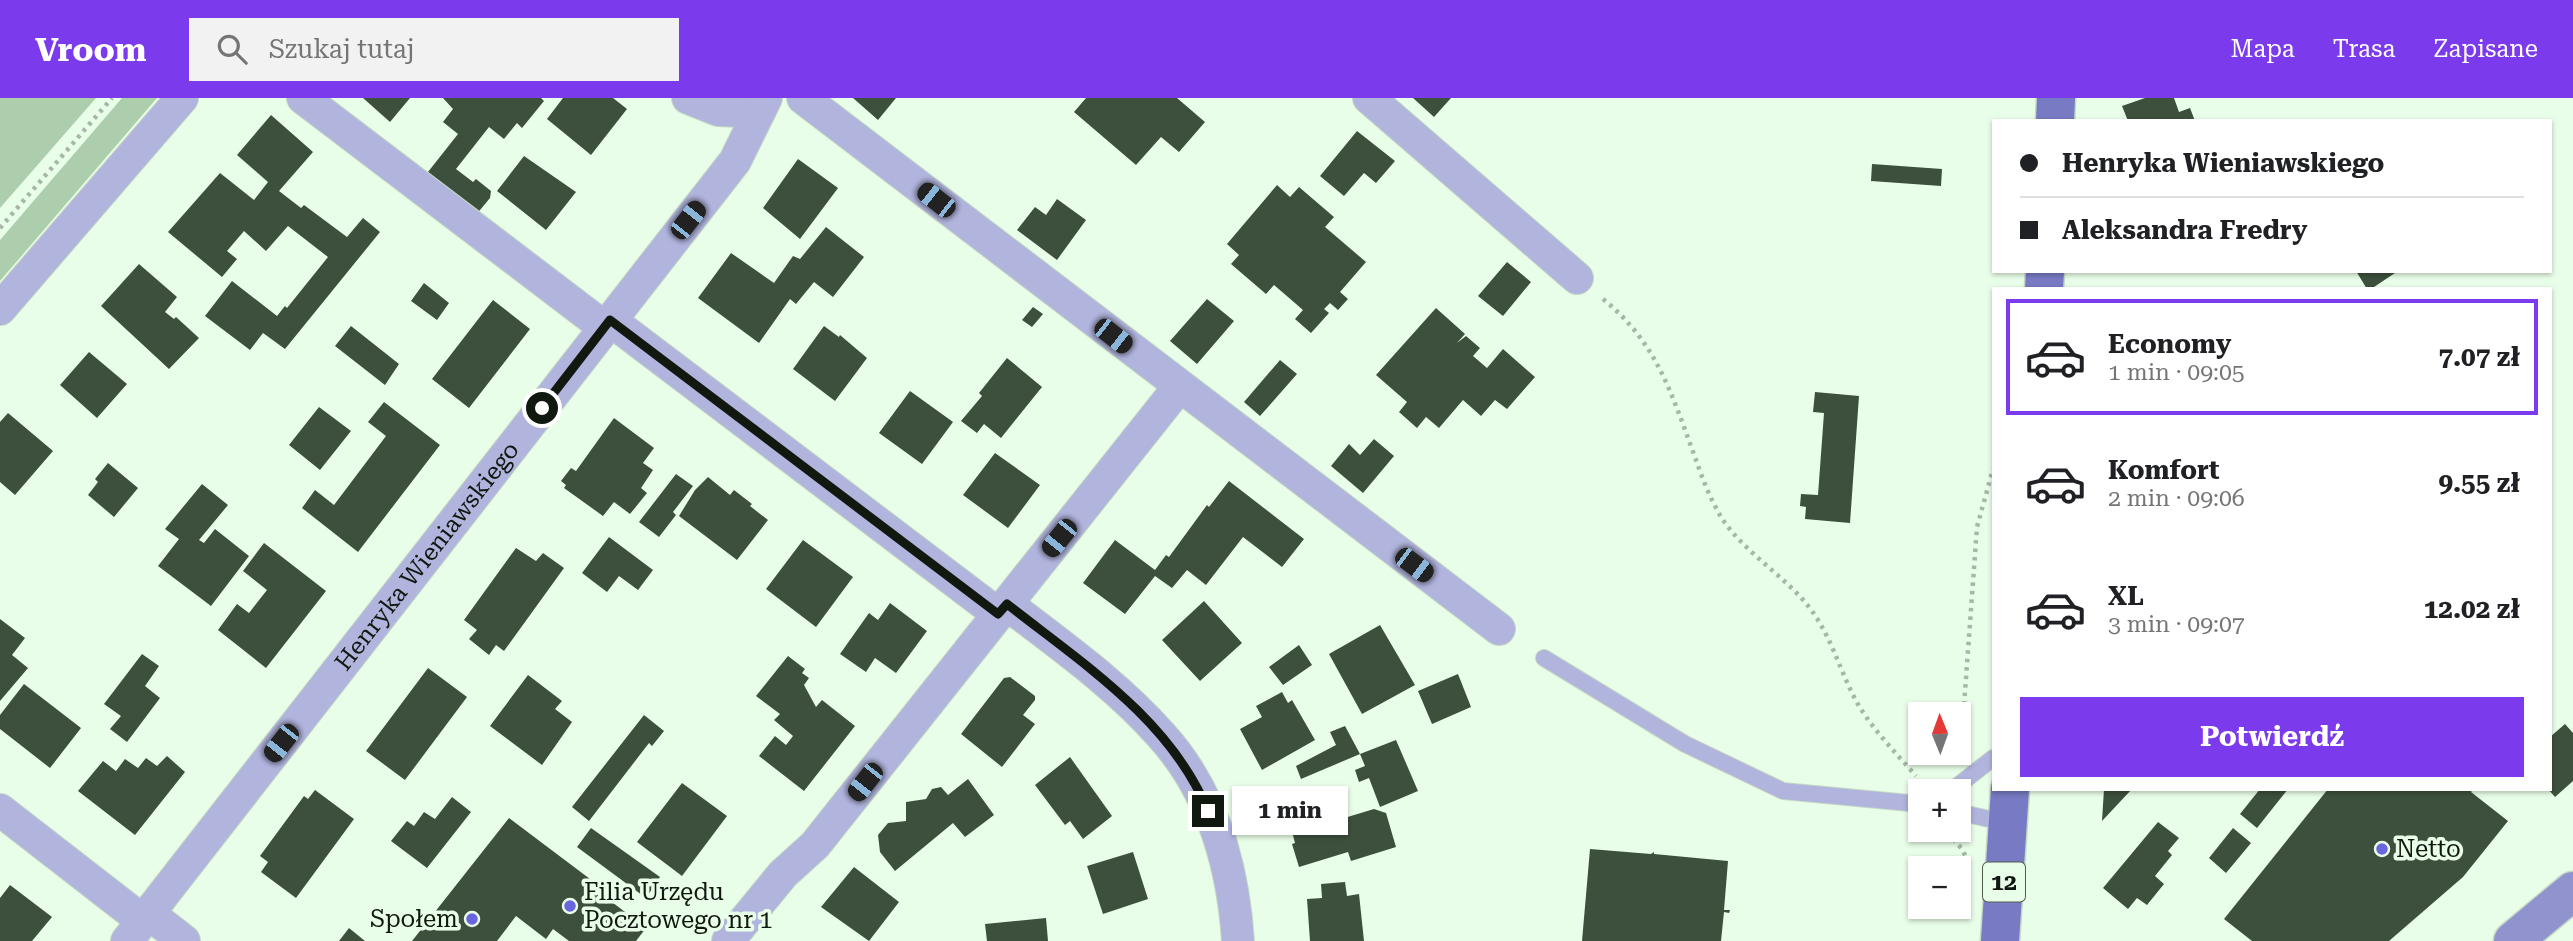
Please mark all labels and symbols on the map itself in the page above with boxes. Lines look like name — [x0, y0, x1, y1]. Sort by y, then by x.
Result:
car — [913, 179, 960, 221]
car — [667, 197, 710, 243]
car — [1090, 315, 1137, 357]
route start — [526, 392, 558, 424]
street label: Henryka Wieniawskiego — [329, 436, 525, 676]
car — [1038, 515, 1081, 561]
car — [1391, 544, 1438, 586]
north arrow — [1908, 702, 1970, 765]
car — [260, 720, 303, 766]
car — [844, 759, 887, 805]
callout: 1 min — [1232, 786, 1348, 836]
route end — [1192, 795, 1224, 827]
place label: Netto — [2396, 835, 2461, 863]
marker: Netto — [2374, 841, 2390, 857]
road number: 12 — [1983, 862, 2025, 902]
place label: Filia Urzędu Pocztowego nr 1 — [584, 878, 773, 934]
marker: Filia Urzędu Pocztowego nr 1 — [562, 898, 578, 914]
place label: Społem — [370, 905, 458, 933]
marker: Społem — [464, 911, 480, 927]

